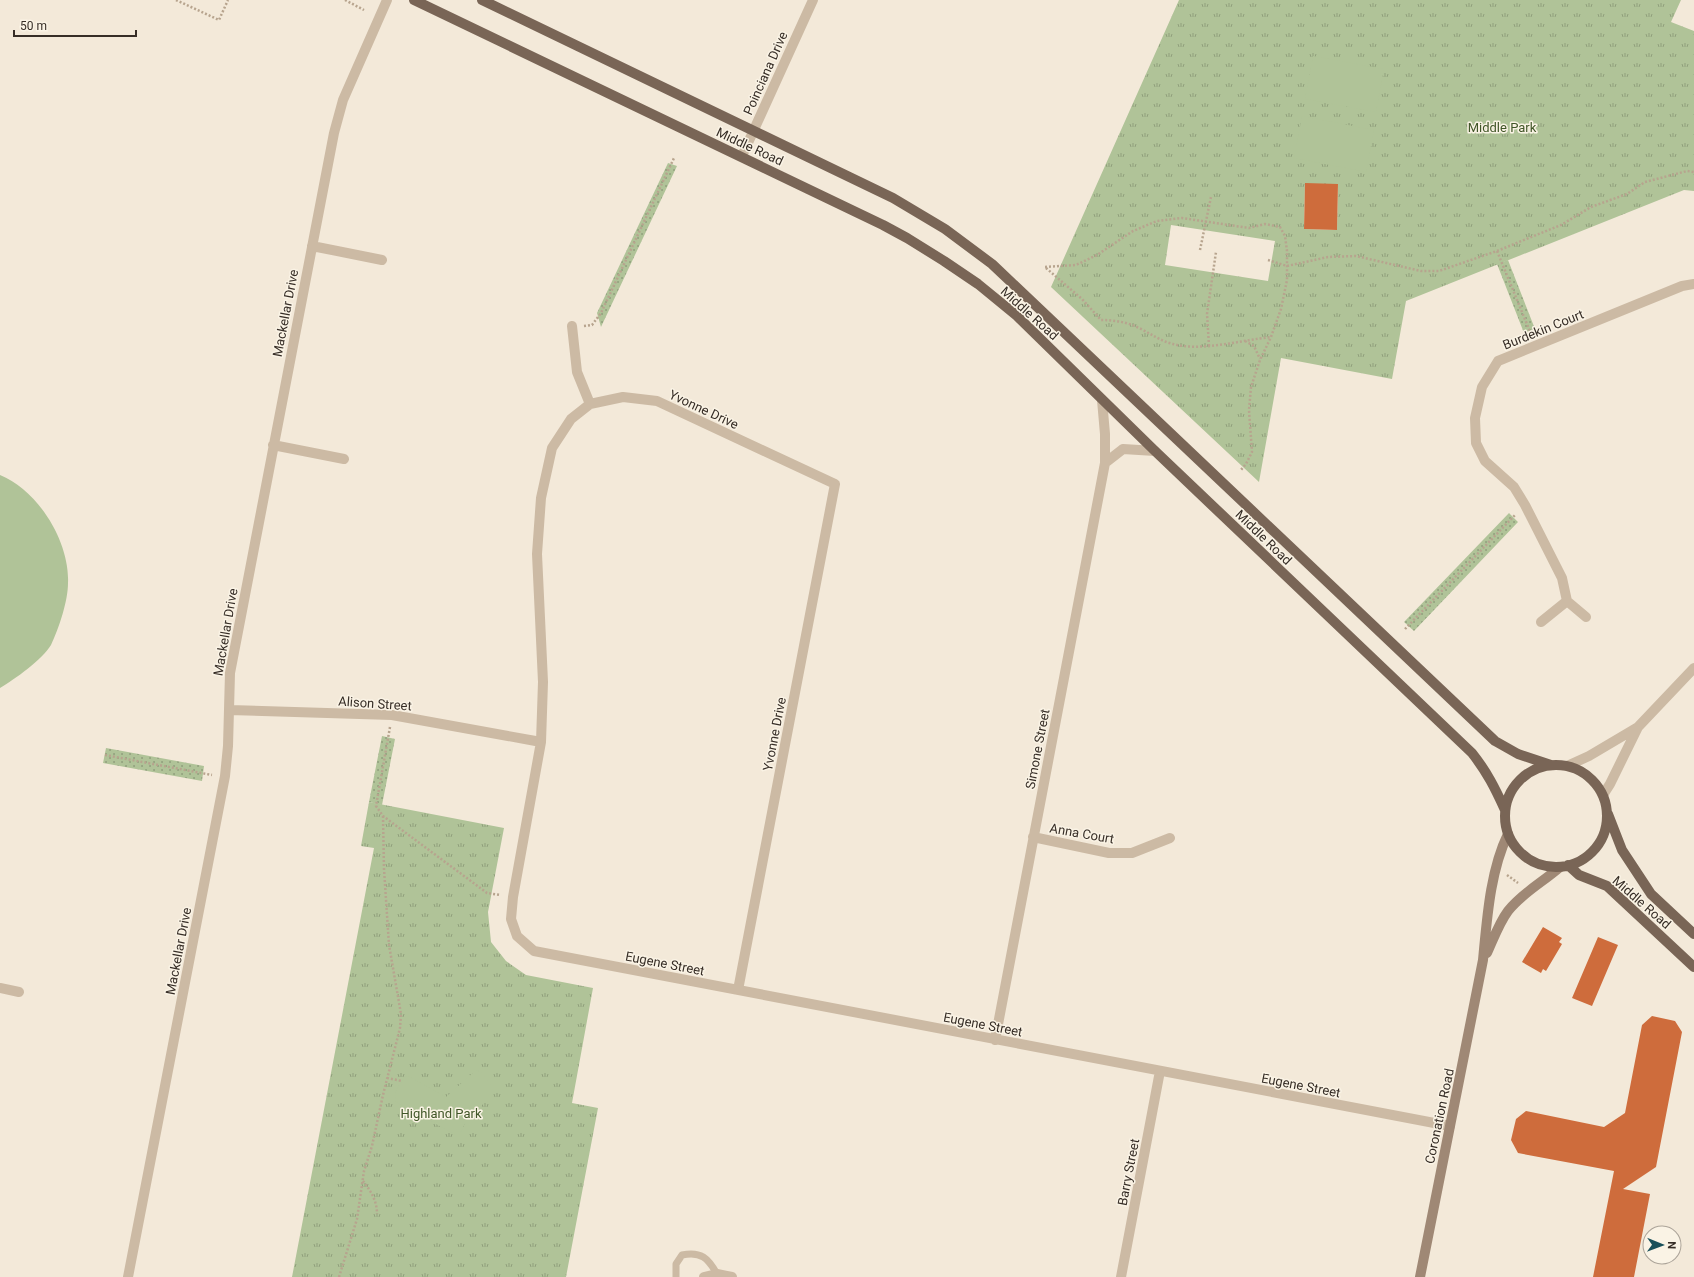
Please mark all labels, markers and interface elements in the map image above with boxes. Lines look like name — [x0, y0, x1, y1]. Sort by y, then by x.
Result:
scale bar — [14, 12, 136, 38]
text: 50 m — [20, 19, 47, 33]
street label: Poinciana Drive — [740, 29, 791, 117]
park label: Middle Park — [1468, 120, 1537, 135]
street label: Middle Road — [714, 124, 786, 169]
street label: Mackellar Drive — [270, 268, 301, 358]
street label: Middle Road — [998, 284, 1062, 343]
street label: Burdekin Court — [1501, 306, 1586, 353]
street label: Yvonne Drive — [667, 387, 741, 432]
street label: Middle Road — [1232, 507, 1295, 568]
street label: Mackellar Drive — [210, 587, 241, 677]
street label: Alison Street — [338, 693, 412, 714]
street label: Yvonne Drive — [760, 696, 789, 772]
street label: Simone Street — [1022, 708, 1053, 790]
street label: Anna Court — [1049, 820, 1115, 847]
street label: Middle Road — [1609, 873, 1674, 932]
street label: Mackellar Drive — [163, 906, 194, 996]
street label: Eugene Street — [624, 948, 706, 979]
street label: Eugene Street — [942, 1009, 1024, 1040]
street label: Coronation Road — [1422, 1067, 1457, 1165]
street label: Eugene Street — [1260, 1070, 1342, 1101]
park label: Highland Park — [400, 1106, 482, 1121]
street label: Barry Street — [1115, 1137, 1142, 1207]
north arrow — [1642, 1225, 1682, 1265]
text: N — [1665, 1241, 1678, 1249]

